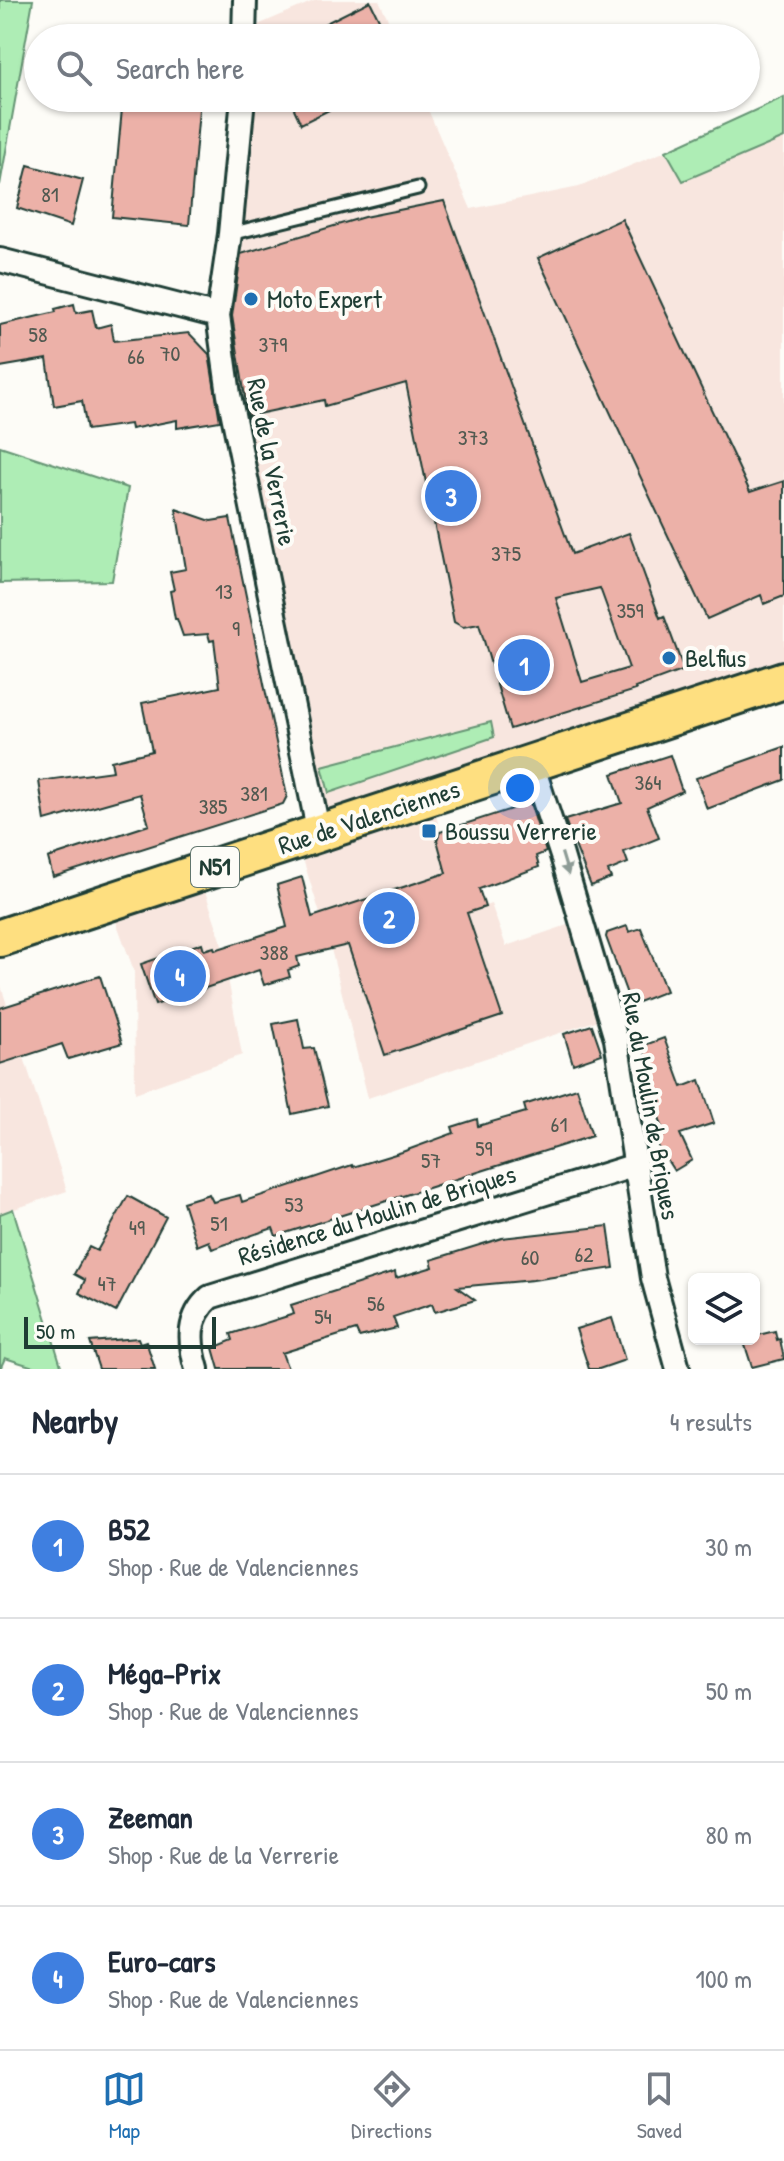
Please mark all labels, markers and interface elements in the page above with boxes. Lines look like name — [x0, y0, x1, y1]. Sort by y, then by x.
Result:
search box — [24, 24, 760, 112]
icon: search — [52, 46, 96, 90]
text: Search here — [116, 48, 244, 88]
house number: 81 — [41, 179, 59, 209]
place label: Moto Expert — [267, 281, 383, 316]
marker: Moto Expert — [242, 290, 260, 308]
house number: 58 — [29, 319, 47, 349]
house number: 379 — [259, 329, 287, 359]
house number: 70 — [160, 338, 181, 368]
house number: 66 — [127, 341, 145, 371]
street label: Rue de la Verrerie — [239, 375, 306, 548]
house number: 373 — [458, 422, 488, 452]
pin: 3 — [425, 466, 477, 526]
house number: 375 — [491, 538, 521, 568]
house number: 13 — [215, 576, 233, 606]
house number: 359 — [616, 595, 644, 625]
house number: 9 — [232, 613, 240, 643]
pin: 1 — [498, 635, 550, 695]
place label: Belfius — [685, 640, 746, 675]
marker: Belfius — [660, 649, 678, 667]
house number: 364 — [635, 767, 661, 797]
your location — [500, 768, 540, 808]
street label: Rue de Valenciennes — [274, 771, 464, 862]
house number: 381 — [240, 778, 268, 808]
house number: 385 — [199, 791, 227, 821]
place label: Boussu Verrerie — [445, 813, 597, 848]
marker: Boussu Verrerie — [420, 822, 438, 840]
road number: N51 — [191, 847, 239, 887]
one-way arrow — [559, 853, 572, 877]
pin: 2 — [363, 888, 415, 948]
house number: 388 — [260, 937, 288, 967]
pin: 4 — [154, 946, 206, 1006]
street label: Rue du Moulin de Briques — [614, 990, 689, 1222]
house number: 61 — [551, 1109, 567, 1139]
house number: 59 — [475, 1133, 493, 1163]
house number: 57 — [421, 1145, 441, 1175]
street label: Résidence du Moulin de Briques — [234, 1156, 520, 1273]
house number: 53 — [284, 1189, 304, 1219]
house number: 51 — [210, 1208, 228, 1238]
house number: 49 — [129, 1212, 145, 1242]
house number: 62 — [574, 1239, 594, 1269]
house number: 60 — [521, 1242, 539, 1272]
house number: 47 — [97, 1268, 117, 1298]
map controls — [688, 1273, 760, 1345]
button: layers — [688, 1273, 760, 1345]
house number: 56 — [367, 1288, 385, 1318]
house number: 54 — [314, 1301, 332, 1331]
scale bar — [24, 1313, 216, 1349]
text: 50 m — [36, 1316, 75, 1346]
text: Nearby — [32, 1398, 118, 1444]
text: 4 results — [670, 1404, 752, 1439]
text: B52 — [108, 1509, 150, 1549]
text: 1 — [53, 1529, 63, 1564]
text: 30 m — [705, 1529, 752, 1564]
text: Shop · Rue de Valenciennes — [108, 1549, 359, 1584]
text: Méga-Prix — [108, 1653, 221, 1693]
text: 2 — [52, 1673, 64, 1708]
text: 50 m — [706, 1673, 752, 1708]
text: Shop · Rue de Valenciennes — [108, 1693, 359, 1728]
text: Zeeman — [108, 1797, 193, 1837]
text: 3 — [52, 1817, 64, 1852]
text: 80 m — [705, 1817, 752, 1852]
text: Shop · Rue de la Verrerie — [108, 1837, 339, 1872]
text: Euro-cars — [108, 1941, 216, 1981]
text: 4 — [53, 1961, 63, 1996]
text: 100 m — [696, 1961, 752, 1996]
text: Shop · Rue de Valenciennes — [108, 1981, 359, 2016]
tab: Map — [102, 2067, 146, 2145]
tab: Directions — [351, 2067, 432, 2145]
tab: Saved — [637, 2067, 682, 2145]

